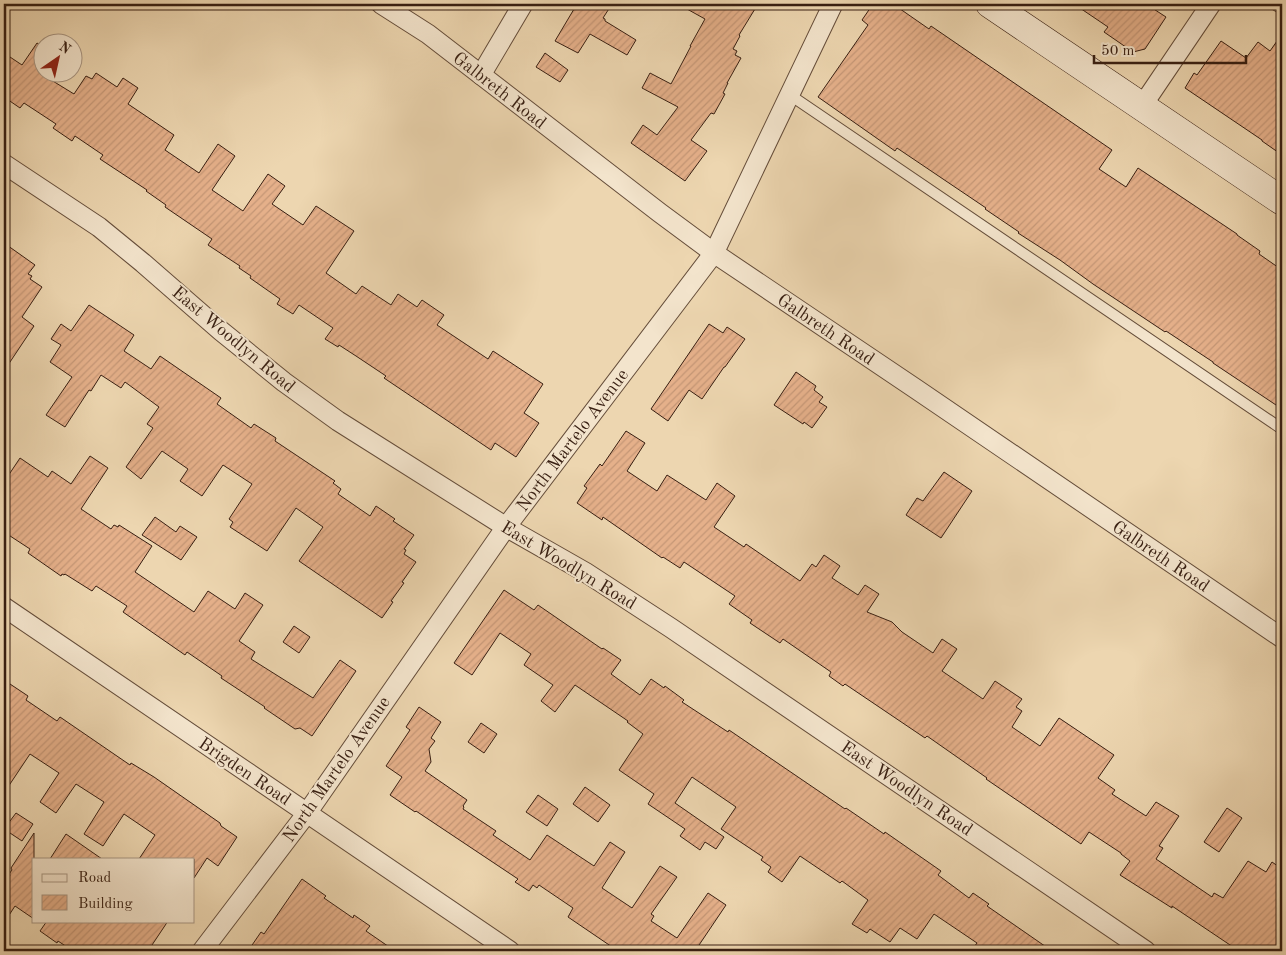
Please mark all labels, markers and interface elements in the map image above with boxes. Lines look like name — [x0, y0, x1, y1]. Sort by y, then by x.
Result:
north arrow — [32, 32, 82, 82]
scale bar — [1094, 32, 1246, 64]
text: N — [56, 39, 73, 57]
text: 50 m — [1101, 44, 1135, 59]
street label: Galbreth Road — [449, 49, 549, 133]
street label: East Woodlyn Road — [168, 283, 298, 396]
street label: Galbreth Road — [774, 291, 877, 369]
street label: North Martelo Avenue — [513, 366, 632, 515]
street label: East Woodlyn Road — [498, 518, 639, 613]
street label: Galbreth Road — [1109, 518, 1212, 596]
street label: North Martelo Avenue — [280, 693, 394, 846]
street label: Brigden Road — [195, 734, 294, 809]
street label: East Woodlyn Road — [837, 738, 976, 839]
legend — [32, 858, 195, 922]
text: Road — [78, 871, 112, 886]
text: Building — [78, 897, 133, 912]

